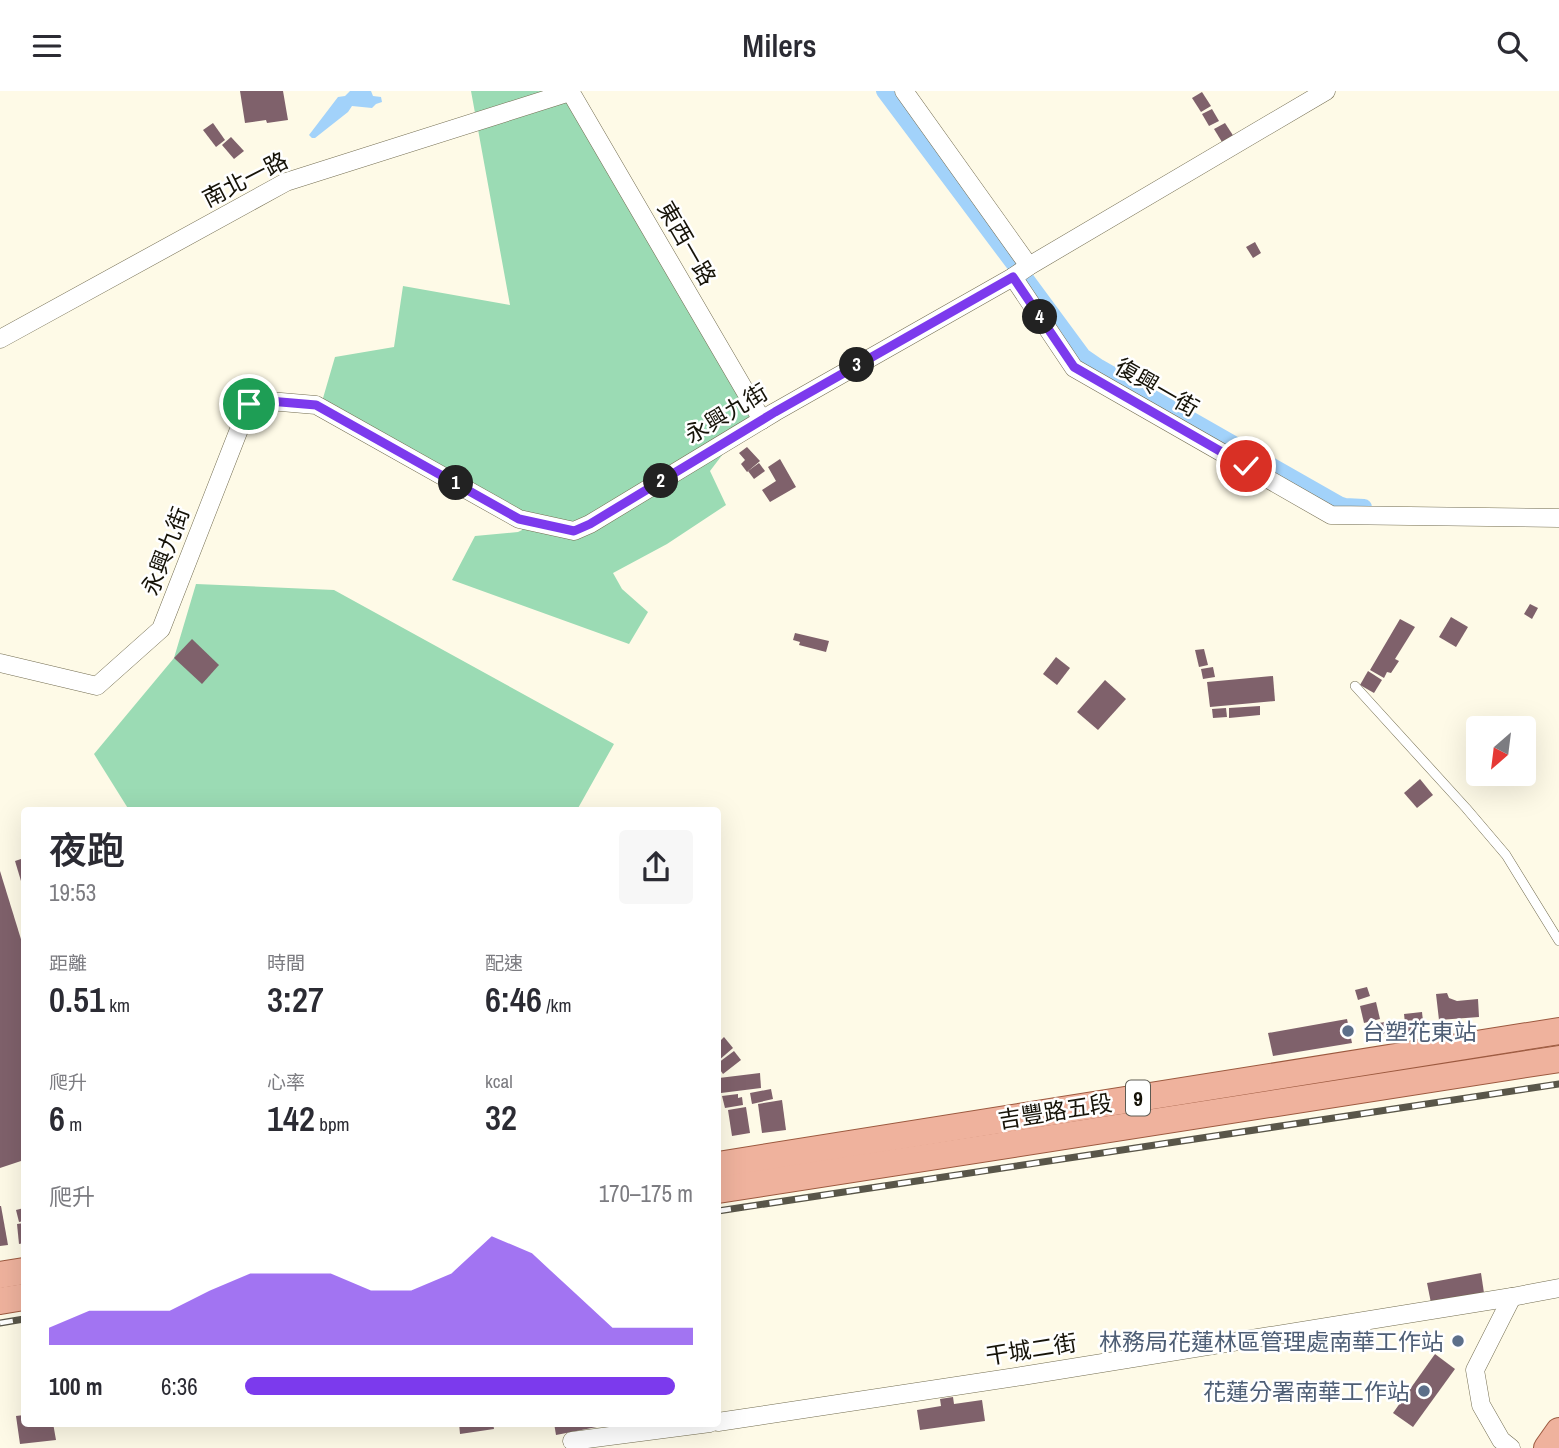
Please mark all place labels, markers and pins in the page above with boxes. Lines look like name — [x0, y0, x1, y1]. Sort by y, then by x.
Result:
pin: 4 — [1023, 299, 1058, 335]
pin: 3 — [840, 347, 874, 383]
pin — [219, 374, 279, 434]
pin — [1216, 436, 1276, 496]
pin: 2 — [644, 463, 678, 499]
pin: 1 — [438, 465, 474, 501]
place label: 台塑花東站 — [1362, 1016, 1477, 1047]
marker: 台塑花東站 — [1340, 1023, 1356, 1039]
place label: 林務局花蓮林區管理處南華工作站 — [1099, 1326, 1444, 1357]
marker: 林務局花蓮林區管理處南華工作站 — [1450, 1333, 1466, 1349]
place label: 花蓮分署南華工作站 — [1203, 1376, 1410, 1407]
marker: 花蓮分署南華工作站 — [1416, 1383, 1432, 1399]

